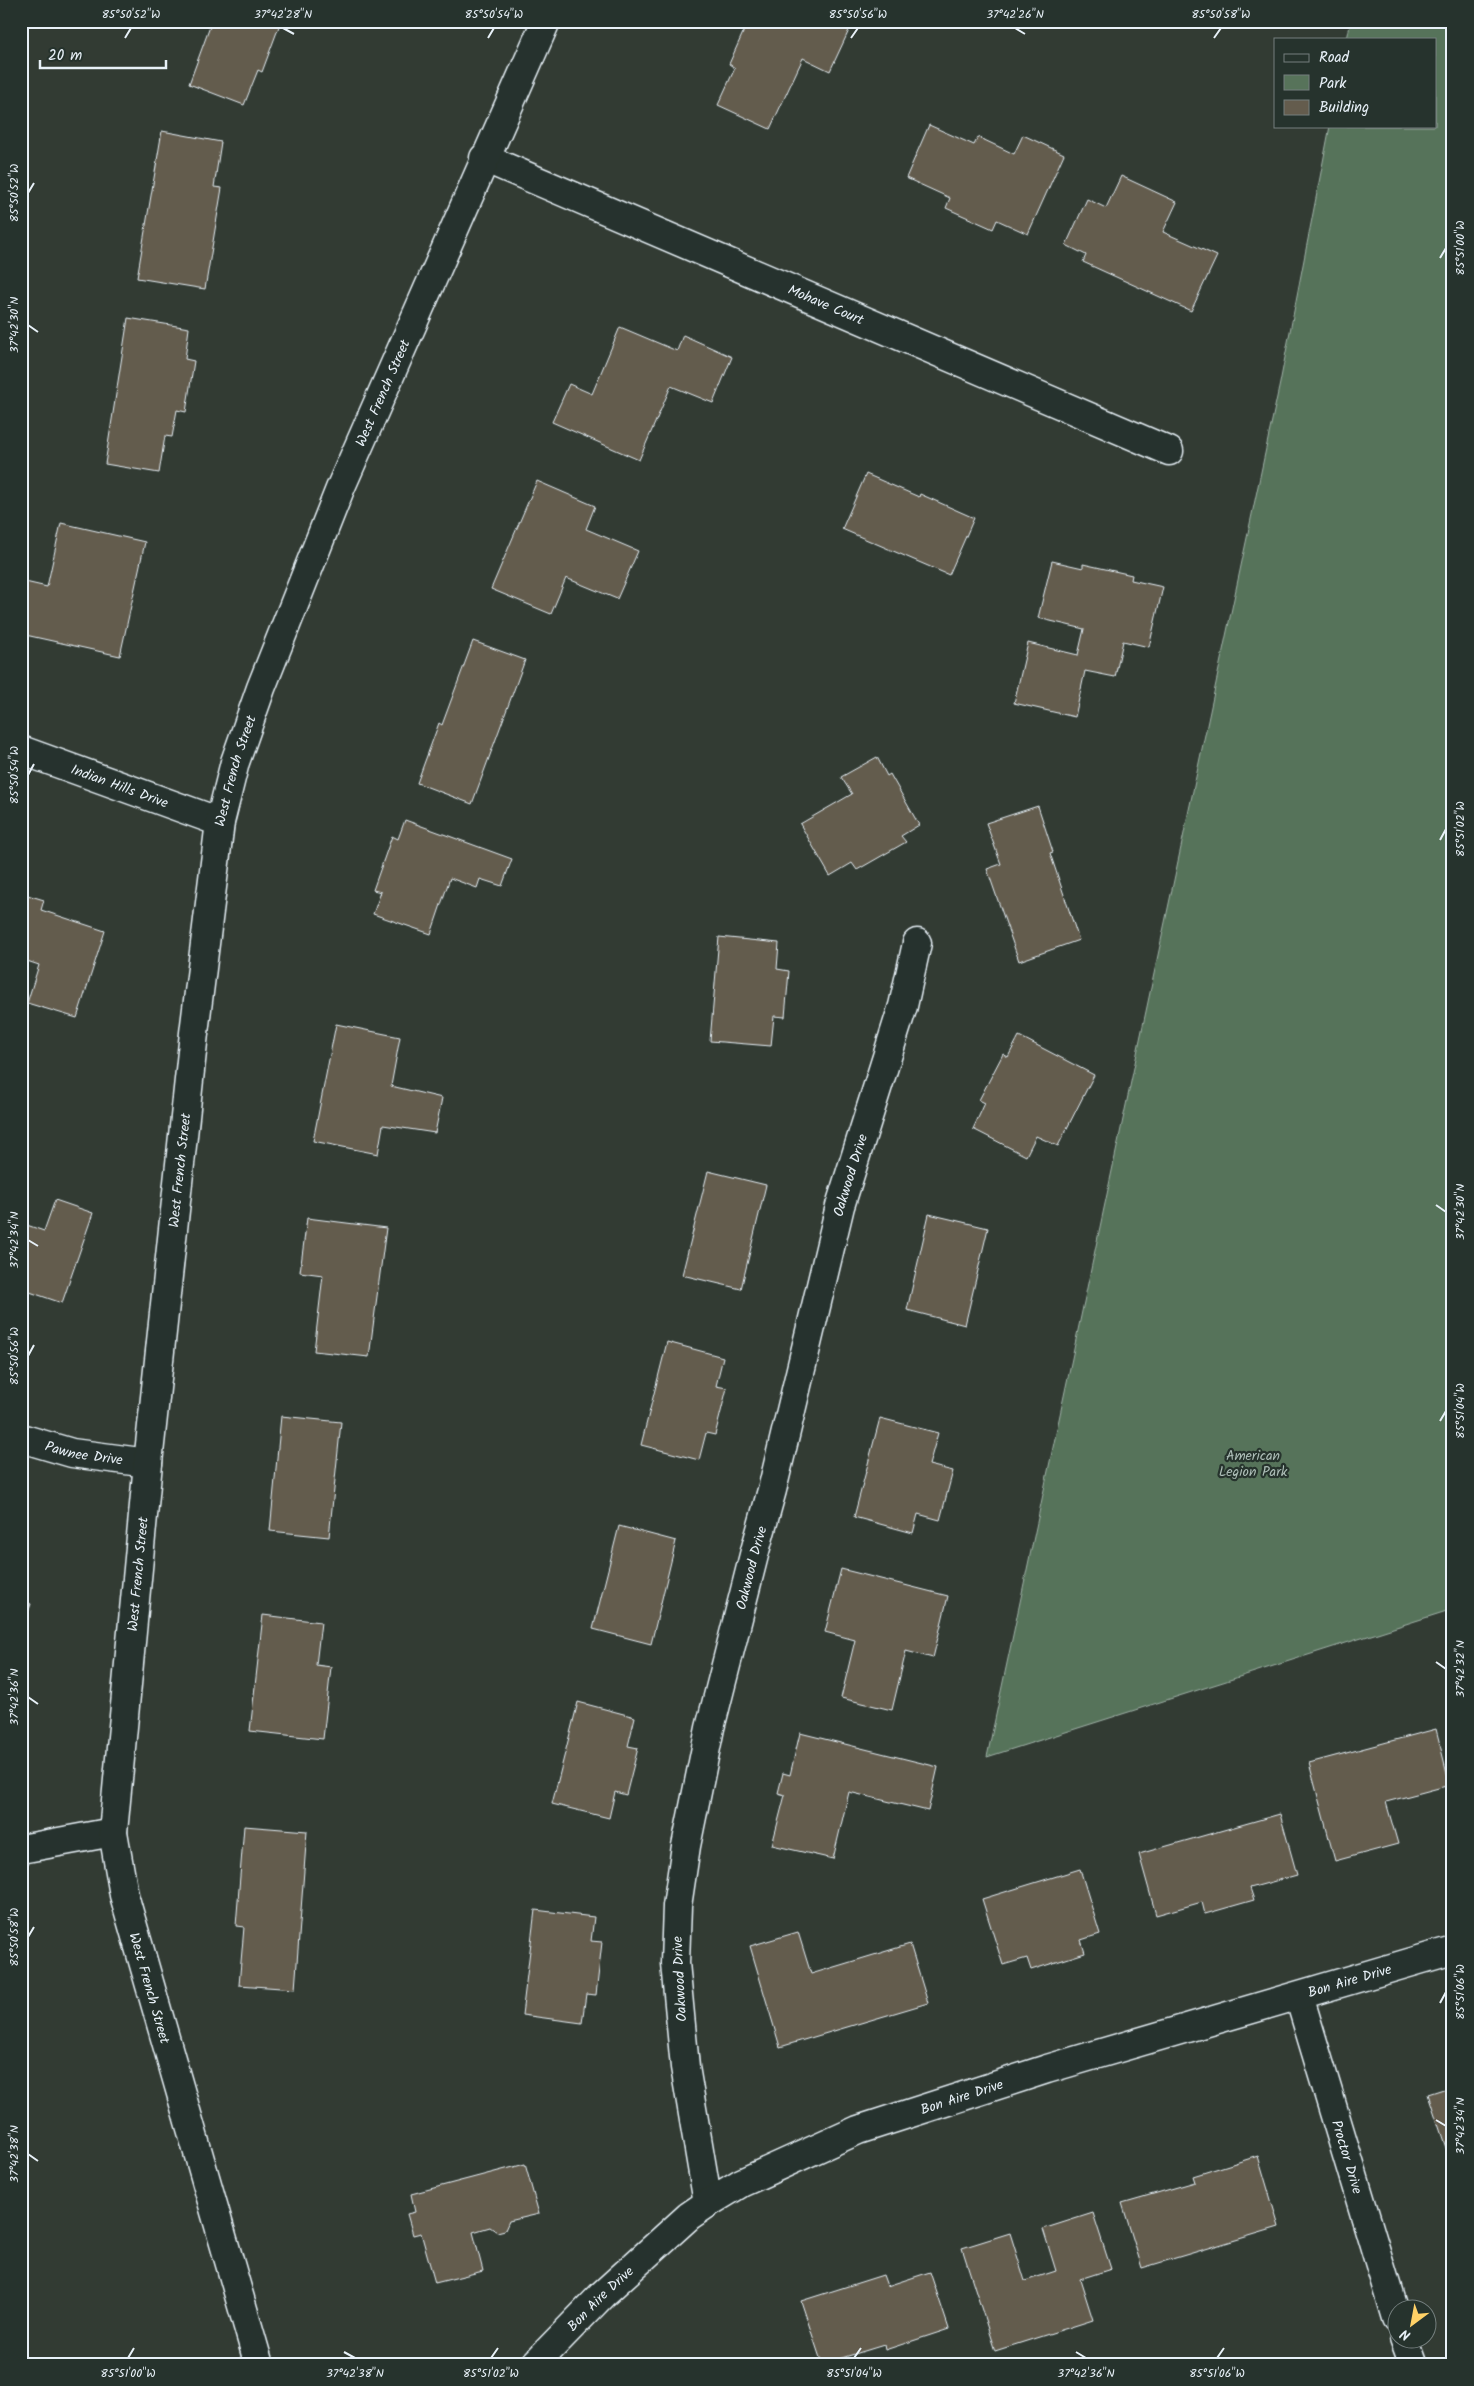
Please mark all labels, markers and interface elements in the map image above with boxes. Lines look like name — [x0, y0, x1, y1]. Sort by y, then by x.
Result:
text: 85°50'52"W — [102, 5, 160, 24]
text: 37°42'28"N — [254, 5, 312, 24]
text: 85°50'54"W — [465, 5, 523, 24]
text: 85°50'56"W — [829, 5, 887, 24]
text: 37°42'26"N — [986, 5, 1044, 24]
text: 85°50'58"W — [1192, 5, 1250, 24]
scale bar — [40, 38, 166, 70]
legend — [1274, 38, 1436, 128]
text: 20 m — [48, 44, 82, 68]
text: Road — [1319, 46, 1350, 70]
text: Park — [1319, 72, 1347, 96]
text: Building — [1319, 96, 1369, 120]
text: 85°50'52"W — [5, 164, 24, 222]
text: 85°51'00"W — [1451, 220, 1470, 276]
street label: Mohave Court — [784, 279, 868, 331]
text: 37°42'30"N — [5, 297, 24, 353]
street label: West French Street — [350, 336, 417, 450]
street label: West French Street — [209, 712, 263, 829]
text: 85°50'54"W — [5, 746, 24, 804]
street label: Indian Hills Drive — [68, 759, 172, 815]
text: 85°51'02"W — [1451, 801, 1470, 857]
street label: West French Street — [163, 1111, 197, 1229]
street label: Oakwood Drive — [828, 1130, 874, 1219]
text: 37°42'30"N — [1451, 1184, 1470, 1240]
text: 37°42'34"N — [5, 1211, 24, 1269]
text: 85°50'56"W — [5, 1327, 24, 1385]
text: 85°51'04"W — [1451, 1383, 1470, 1439]
street label: Pawnee Drive — [42, 1436, 125, 1472]
park label: American Legion Park — [1219, 1445, 1288, 1483]
street label: West French Street — [122, 1515, 155, 1632]
street label: Oakwood Drive — [731, 1523, 774, 1612]
text: 37°42'32"N — [1451, 1640, 1470, 1698]
text: 37°42'36"N — [5, 1668, 24, 1726]
text: 85°50'58"W — [5, 1908, 24, 1966]
street label: West French Street — [123, 1930, 176, 2047]
street label: Oakwood Drive — [667, 1935, 693, 2022]
street label: Bon Aire Drive — [1305, 1958, 1395, 2004]
text: 85°51'06"W — [1451, 1964, 1470, 2020]
street label: Bon Aire Drive — [918, 2074, 1007, 2121]
text: 37°42'34"N — [1451, 2097, 1470, 2155]
street label: Proctor Drive — [1325, 2118, 1368, 2197]
text: 37°42'38"N — [5, 2125, 24, 2183]
street label: Bon Aire Drive — [562, 2261, 640, 2337]
north arrow — [1386, 2298, 1436, 2348]
text: N — [1396, 2322, 1415, 2346]
text: 85°51'00"W — [100, 2364, 156, 2383]
text: 37°42'38"N — [326, 2364, 384, 2383]
text: 85°51'02"W — [463, 2364, 519, 2383]
text: 85°51'04"W — [826, 2364, 882, 2383]
text: 37°42'36"N — [1057, 2364, 1115, 2383]
text: 85°51'06"W — [1189, 2364, 1245, 2383]

